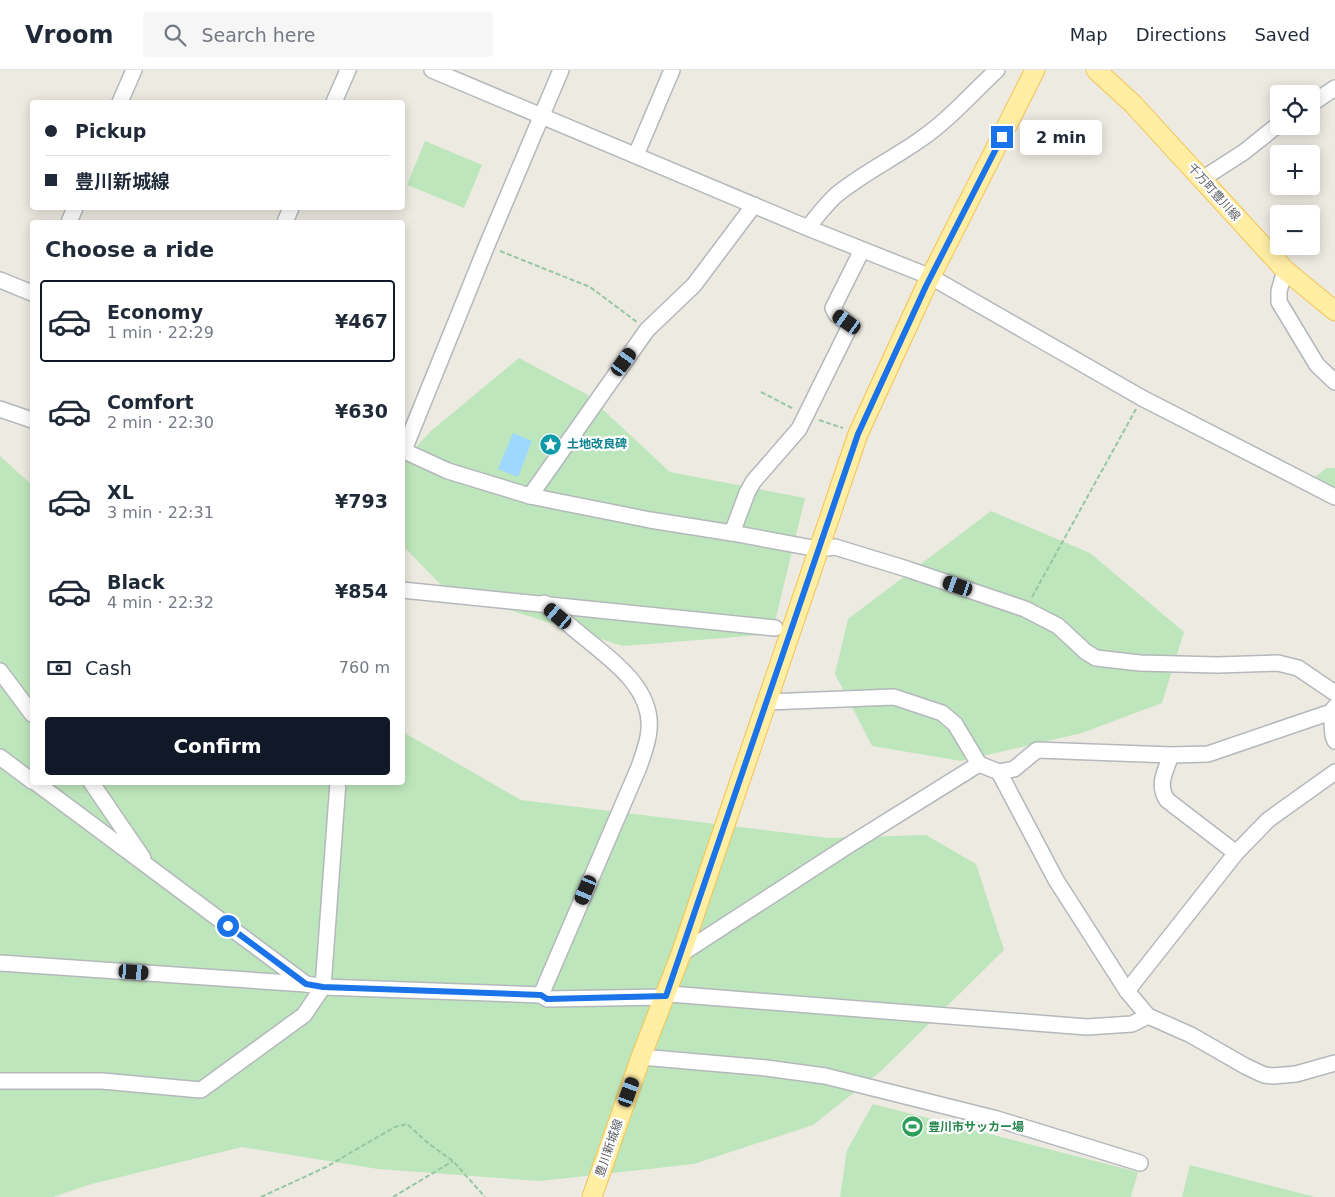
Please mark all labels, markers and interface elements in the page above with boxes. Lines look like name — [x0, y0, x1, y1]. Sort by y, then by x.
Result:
search box — [143, 12, 493, 57]
text: Vroom — [25, 21, 113, 49]
icon: search — [161, 21, 189, 49]
text: Search here — [201, 24, 316, 46]
text: Map — [1070, 24, 1108, 45]
text: Directions — [1136, 24, 1226, 45]
text: Saved — [1254, 24, 1310, 45]
map controls — [1270, 85, 1320, 255]
button: locate — [1270, 85, 1320, 135]
text: Pickup — [75, 120, 146, 142]
callout: 2 min — [1020, 120, 1102, 154]
route end — [991, 126, 1013, 148]
text: 2 min — [1036, 128, 1086, 147]
button: + — [1270, 145, 1320, 195]
street label: 千万町豊川線 — [1185, 161, 1243, 223]
text: 豊川新城線 — [75, 170, 170, 192]
button: − — [1270, 205, 1320, 255]
text: Choose a ride — [45, 237, 214, 262]
icon: car — [47, 299, 92, 344]
text: Economy — [107, 301, 203, 323]
car — [830, 307, 863, 337]
text: ¥467 — [335, 310, 388, 332]
text: 1 min · 22:29 — [107, 323, 214, 342]
car — [609, 345, 638, 379]
icon: car — [47, 389, 92, 434]
text: Comfort — [107, 391, 194, 413]
text: ¥630 — [335, 400, 388, 422]
text: 2 min · 22:30 — [107, 413, 214, 432]
place icon: 土地改良碑 — [539, 432, 563, 456]
place label: 土地改良碑 — [567, 437, 627, 451]
icon: car — [47, 479, 92, 524]
text: XL — [107, 481, 134, 503]
text: ¥793 — [335, 490, 388, 512]
text: 3 min · 22:31 — [107, 503, 214, 522]
icon: car — [47, 569, 92, 614]
text: Black — [107, 571, 165, 593]
car — [941, 574, 974, 598]
text: ¥854 — [335, 580, 388, 602]
text: 4 min · 22:32 — [107, 593, 214, 612]
car — [541, 601, 574, 631]
icon: cash — [45, 654, 73, 682]
text: Cash — [85, 657, 132, 679]
text: 760 m — [339, 658, 390, 677]
button: Confirm — [45, 717, 390, 775]
car — [573, 873, 598, 907]
route start — [217, 915, 239, 937]
car — [118, 963, 149, 981]
car — [616, 1075, 641, 1109]
sports icon: 豊川市サッカー場 — [900, 1115, 924, 1139]
street label: 豊川新城線 — [593, 1117, 625, 1179]
place label: 豊川市サッカー場 — [928, 1120, 1024, 1134]

